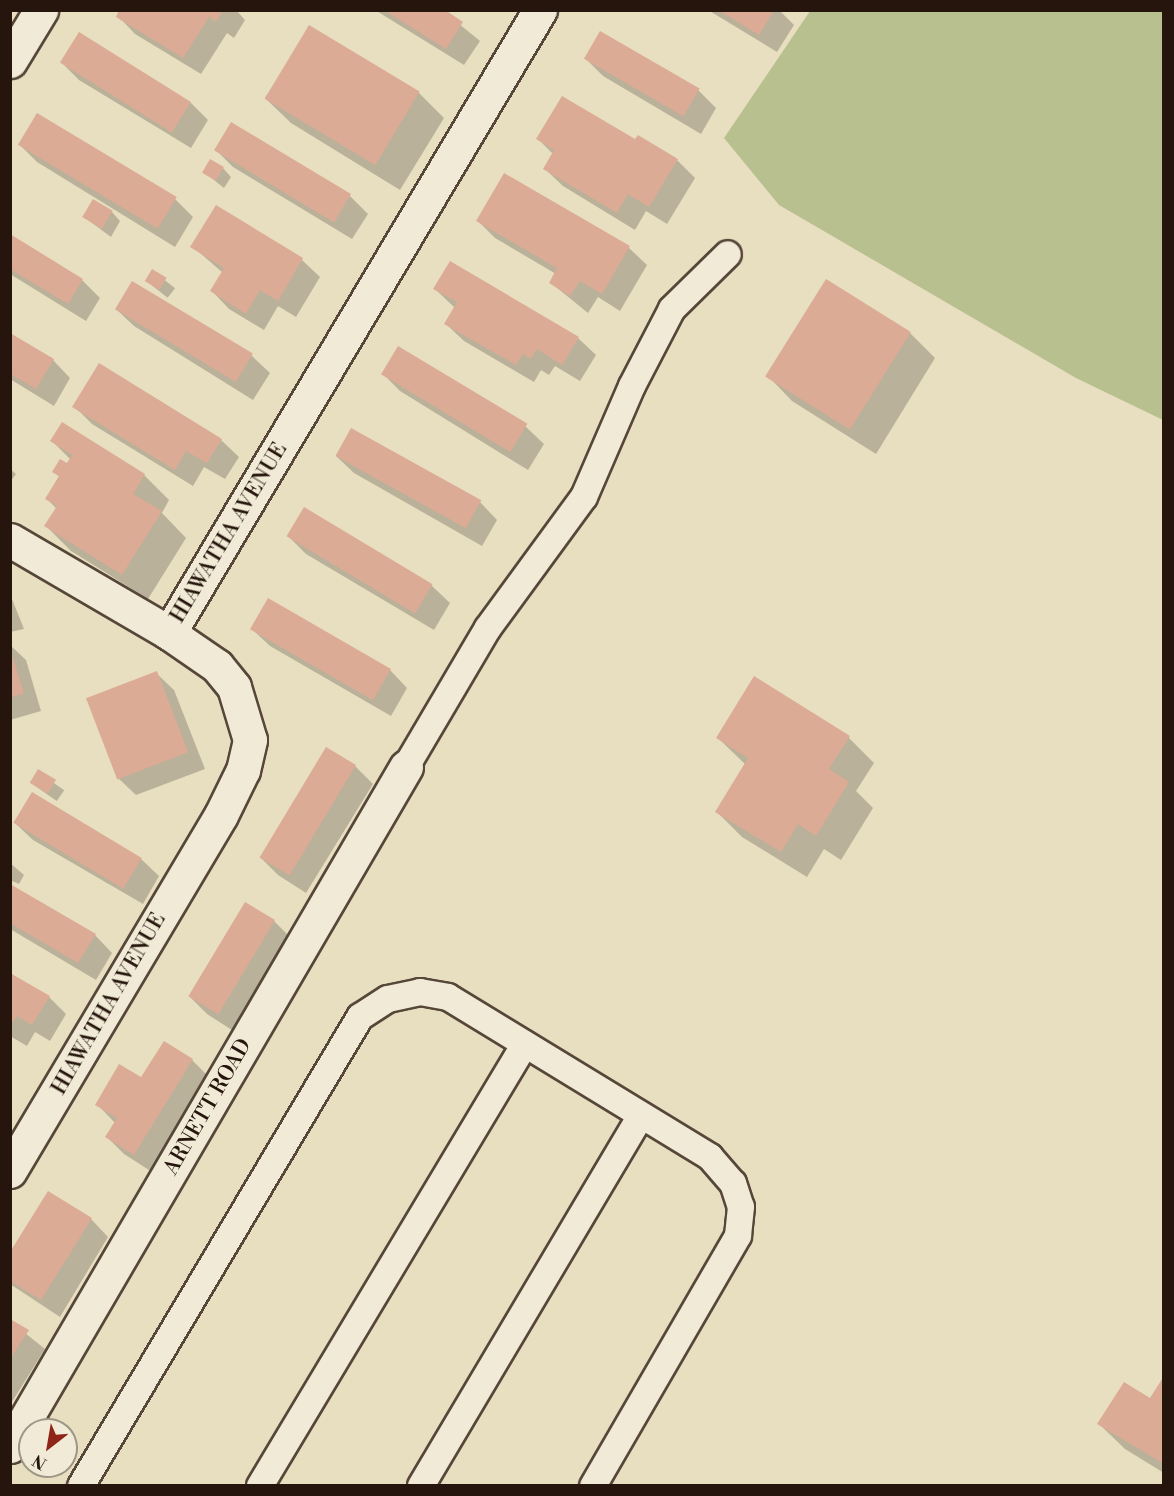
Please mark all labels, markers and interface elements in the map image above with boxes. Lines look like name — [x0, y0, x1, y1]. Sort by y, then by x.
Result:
street label: HIAWATHA AVENUE — [165, 438, 293, 628]
street label: HIAWATHA AVENUE — [47, 909, 171, 1099]
street label: ARNETT ROAD — [159, 1034, 257, 1180]
north arrow — [18, 1418, 78, 1478]
text: N — [29, 1450, 50, 1474]

